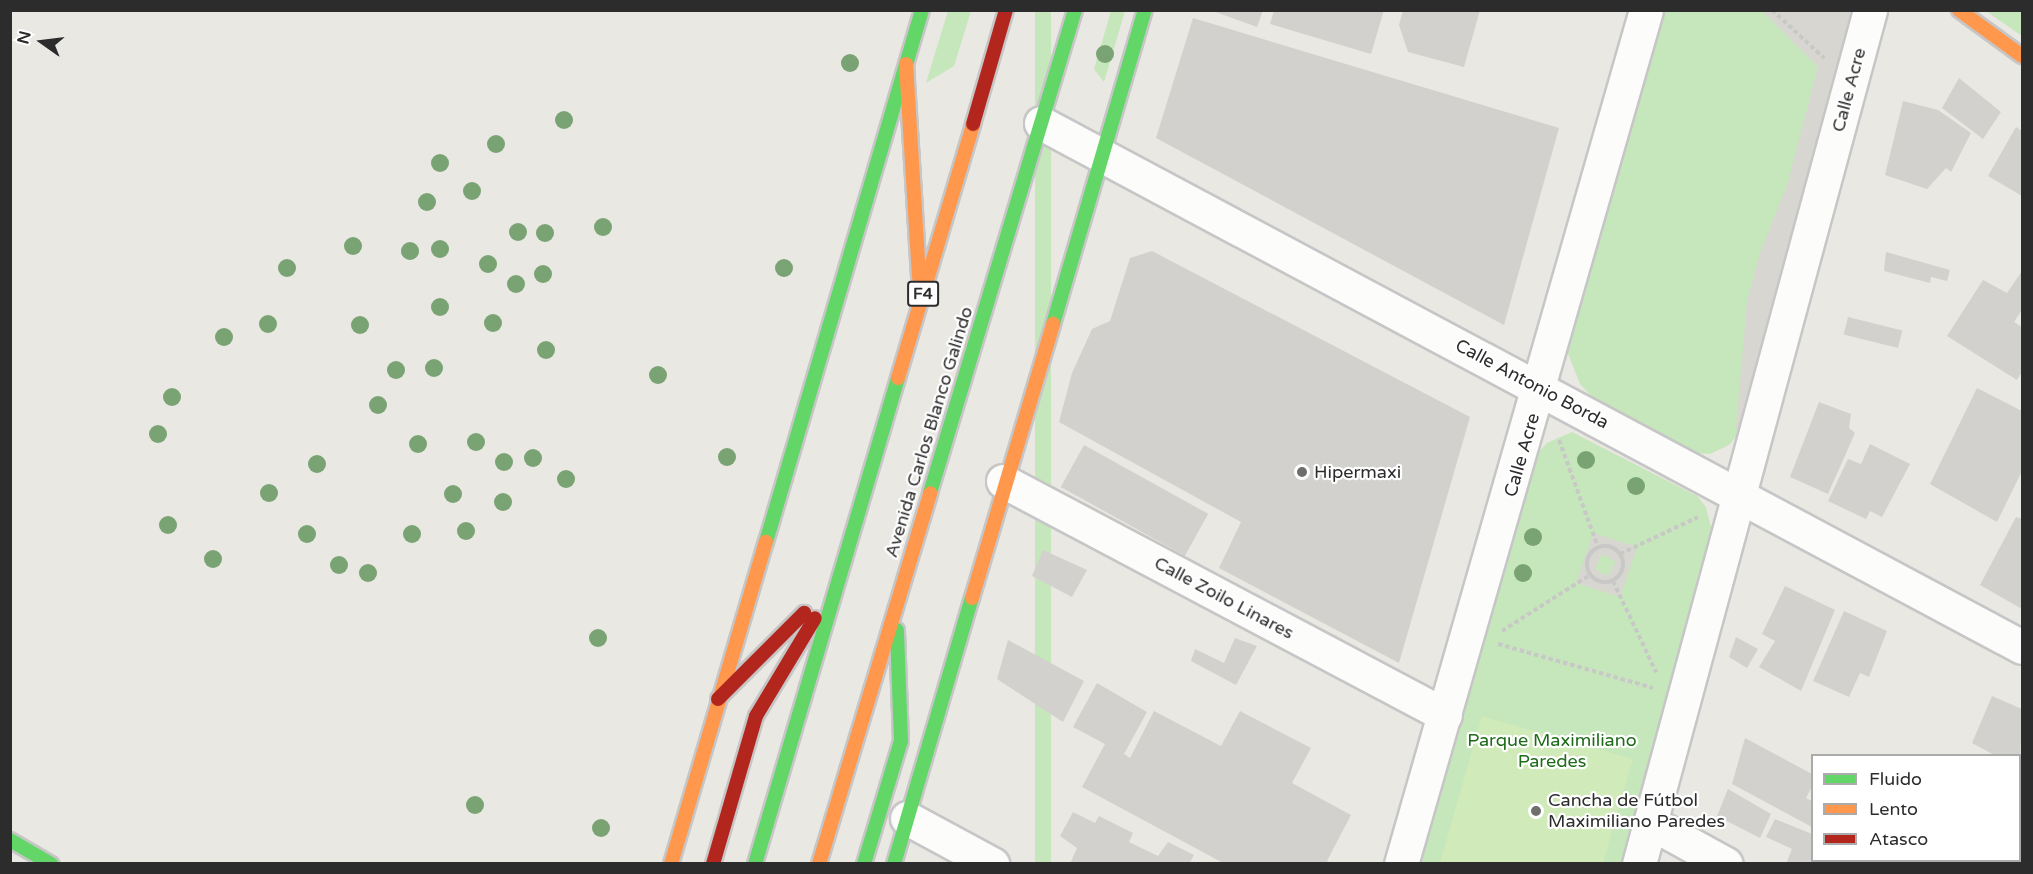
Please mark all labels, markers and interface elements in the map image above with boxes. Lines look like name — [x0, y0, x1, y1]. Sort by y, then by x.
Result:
north arrow — [12, 12, 72, 72]
text: N — [13, 29, 36, 46]
street label: Calle Acre — [1827, 46, 1871, 134]
road number: F4 — [906, 281, 940, 307]
street label: Avenida Carlos Blanco Galindo — [880, 304, 978, 560]
street label: Calle Antonio Borda — [1452, 334, 1612, 434]
street label: Calle Acre — [1500, 411, 1544, 499]
place label: Hipermaxi — [1314, 461, 1401, 483]
marker: Hipermaxi — [1295, 465, 1309, 479]
street label: Calle Zoilo Linares — [1151, 552, 1297, 644]
park label: Parque Maximiliano Paredes — [1467, 730, 1637, 772]
legend — [1811, 754, 2021, 862]
text: Fluido — [1869, 768, 1922, 790]
place label: Cancha de Fútbol Maximiliano Paredes — [1548, 790, 1725, 832]
text: Lento — [1869, 798, 1918, 820]
marker: Cancha de Fútbol Maximiliano Paredes — [1529, 804, 1543, 818]
text: Atasco — [1869, 828, 1928, 850]

